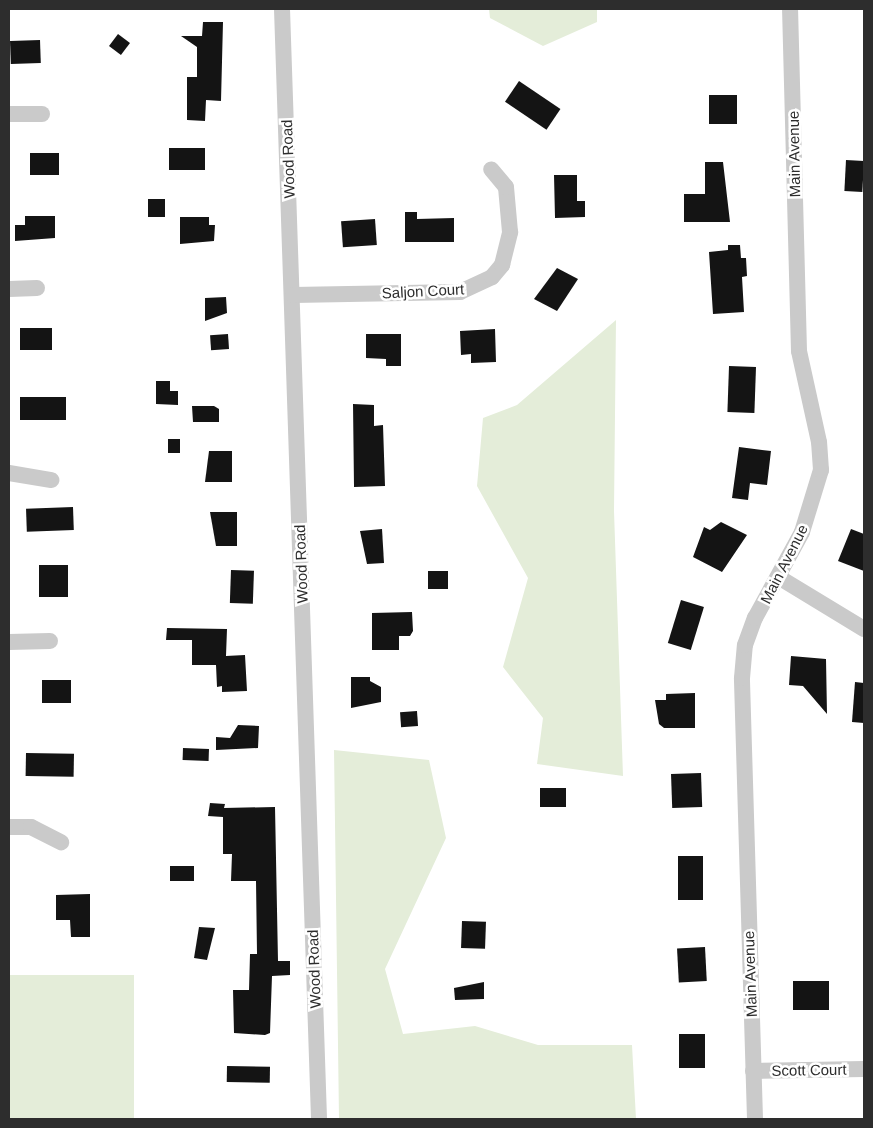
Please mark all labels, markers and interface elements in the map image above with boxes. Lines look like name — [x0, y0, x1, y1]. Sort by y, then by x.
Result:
street label: Main Avenue — [784, 110, 804, 198]
street label: Wood Road — [278, 119, 298, 199]
street label: Saljon Court — [381, 280, 465, 302]
street label: Main Avenue — [756, 521, 812, 607]
street label: Wood Road — [291, 524, 311, 604]
street label: Wood Road — [304, 929, 324, 1009]
street label: Main Avenue — [739, 930, 761, 1018]
street label: Scott Court — [771, 1060, 847, 1080]

